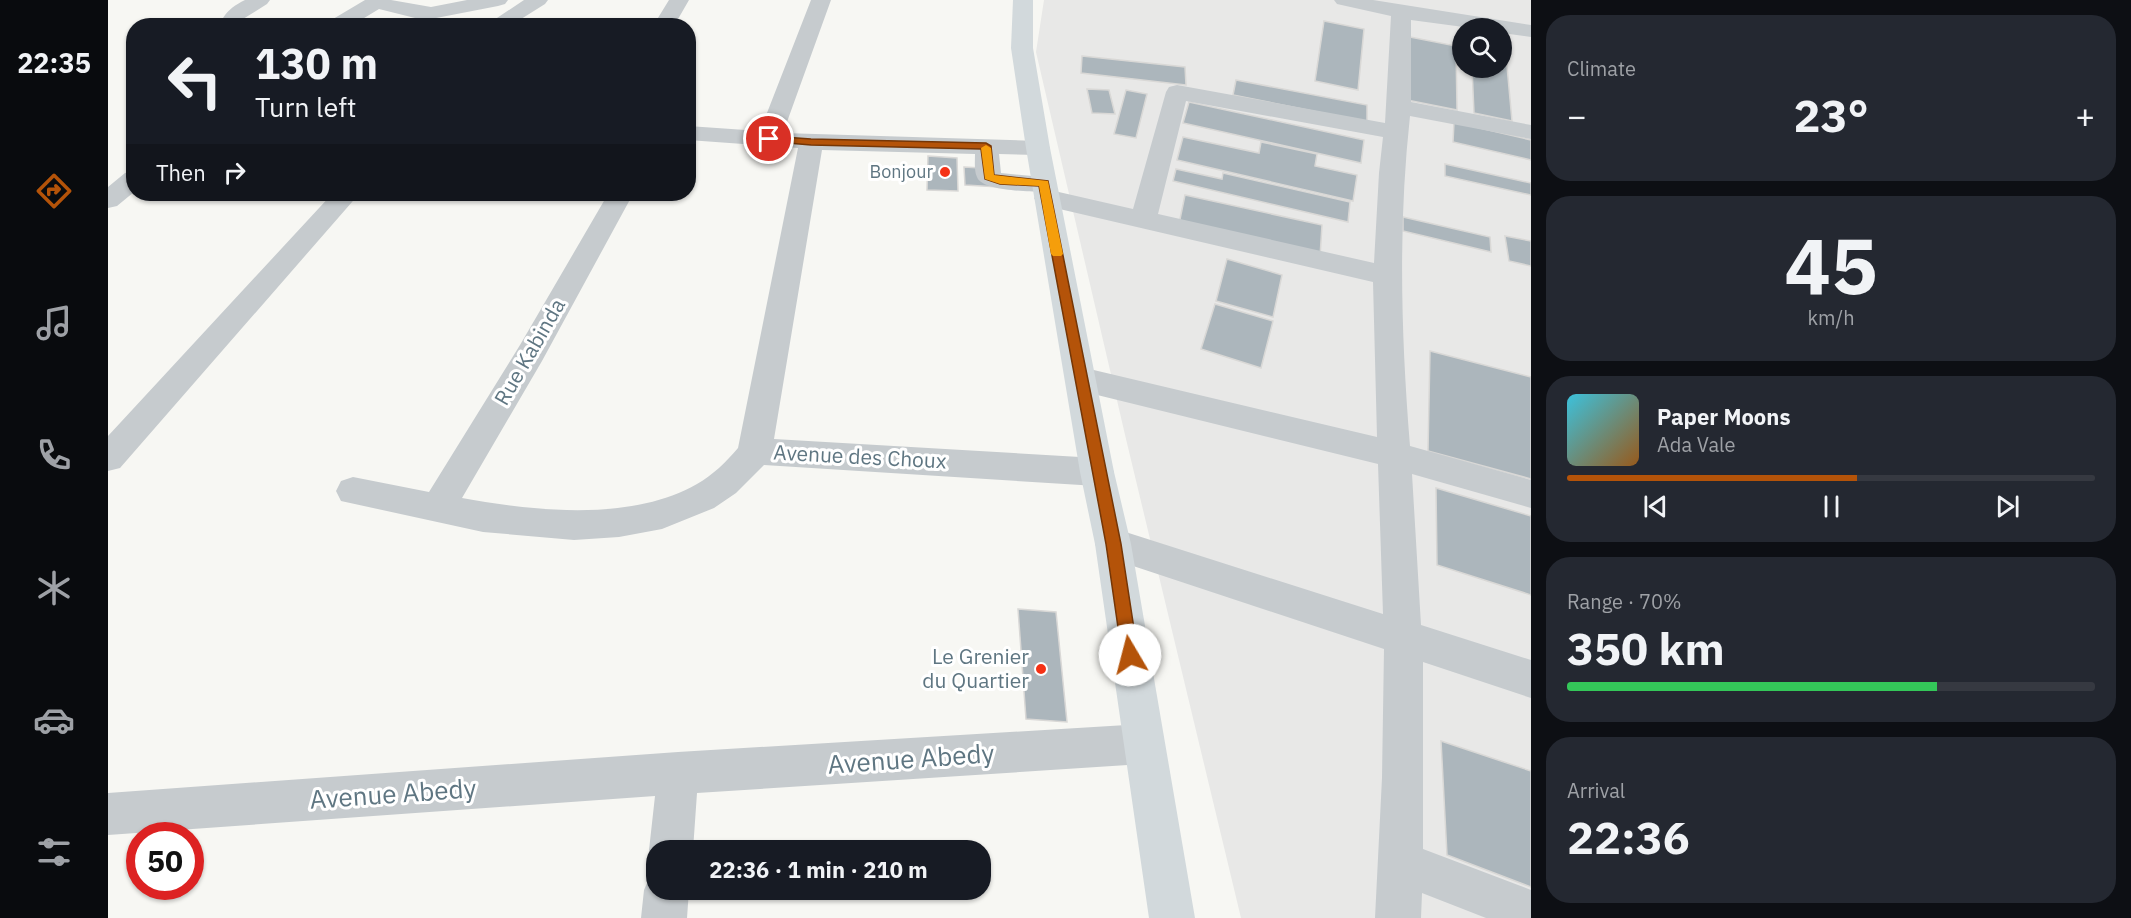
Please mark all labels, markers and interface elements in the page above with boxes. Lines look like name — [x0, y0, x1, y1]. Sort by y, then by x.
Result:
map controls — [1452, 18, 1512, 78]
button: search — [1452, 18, 1512, 78]
text: 130 m — [255, 36, 378, 91]
icon: left — [156, 42, 234, 120]
text: 22:35 — [17, 45, 91, 80]
text: Climate — [1567, 55, 1636, 82]
text: 23° — [1793, 86, 1869, 144]
text: Turn left — [255, 89, 356, 124]
text: − — [1567, 94, 1587, 137]
text: + — [2075, 94, 2095, 137]
pin — [743, 113, 794, 164]
icon: arrive — [752, 122, 785, 155]
icon: right — [218, 156, 251, 189]
text: Then — [156, 158, 206, 187]
place label: Bonjour — [870, 160, 933, 183]
marker: Bonjour — [938, 165, 952, 179]
icon: directions — [33, 170, 75, 212]
text: 45 — [1784, 214, 1878, 315]
street label: Rue Kabinda — [487, 293, 571, 410]
icon: music — [33, 302, 75, 344]
text: km/h — [1807, 304, 1855, 331]
text: Paper Moons — [1657, 402, 1790, 431]
text: Ada Vale — [1657, 431, 1736, 458]
icon: phone — [33, 434, 75, 476]
street label: Avenue des Choux — [773, 437, 948, 475]
icon: previous — [1639, 490, 1672, 523]
icon: pause — [1815, 490, 1848, 523]
icon: next — [1991, 490, 2024, 523]
icon: climate — [33, 567, 75, 609]
text: Range · 70% — [1567, 588, 1682, 615]
text: 350 km — [1567, 619, 1725, 677]
position arrow — [1098, 623, 1162, 687]
place label: Le Grenier du Quartier — [922, 642, 1029, 694]
marker: Le Grenier du Quartier — [1034, 662, 1048, 676]
icon: car — [33, 699, 75, 741]
street label: Avenue Abedy — [826, 735, 995, 781]
street label: Avenue Abedy — [308, 770, 477, 816]
text: Arrival — [1567, 777, 1625, 804]
text: 22:36 — [1567, 808, 1690, 866]
speed limit sign: 50 — [126, 822, 204, 900]
icon: filters — [33, 831, 75, 873]
text: 22:36 · 1 min · 210 m — [709, 855, 928, 884]

